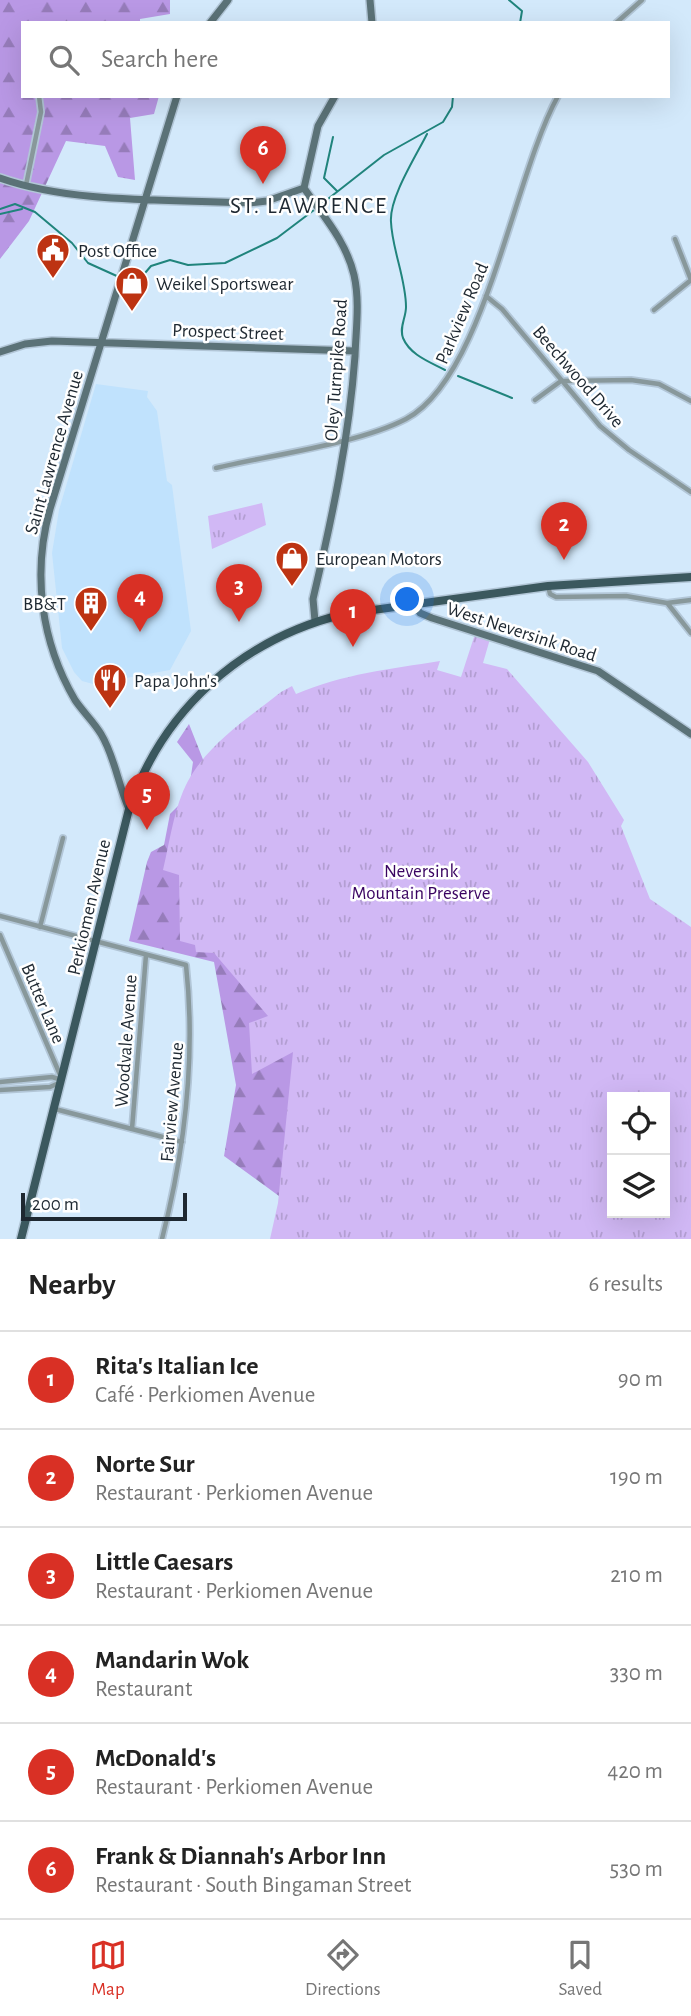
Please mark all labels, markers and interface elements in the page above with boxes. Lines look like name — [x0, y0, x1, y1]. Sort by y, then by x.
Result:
search box — [21, 21, 670, 98]
icon: search — [45, 41, 83, 79]
text: Search here — [101, 46, 219, 72]
pin: 6 — [240, 126, 286, 184]
district label: ST. LAWRENCE — [230, 195, 388, 218]
public building icon: Post Office — [34, 231, 72, 280]
place label: Post Office — [78, 242, 157, 261]
street label: Parkview Road — [433, 260, 492, 367]
shop icon: Weikel Sportswear — [113, 264, 151, 313]
place label: Weikel Sportswear — [156, 275, 293, 294]
street label: Oley Turnpike Road — [322, 298, 351, 442]
street label: Prospect Street — [172, 321, 284, 344]
street label: Beechwood Drive — [529, 322, 627, 432]
street label: Saint Lawrence Avenue — [22, 368, 87, 536]
pin: 2 — [541, 502, 587, 560]
shop icon: European Motors — [273, 539, 311, 588]
place label: European Motors — [316, 550, 442, 569]
pin: 3 — [216, 564, 262, 622]
pin: 4 — [117, 574, 163, 632]
your location — [390, 582, 424, 616]
building icon: BB&T — [72, 584, 110, 633]
pin: 1 — [330, 589, 376, 647]
place label: BB&T — [23, 595, 66, 614]
street label: West Neversink Road — [444, 599, 599, 666]
restaurant icon: Papa John's — [91, 661, 129, 710]
place label: Papa John's — [134, 672, 217, 691]
pin: 5 — [124, 772, 170, 830]
street label: Perkiomen Avenue — [65, 838, 114, 977]
park label: Neversink Mountain Preserve — [352, 862, 490, 903]
street label: Butter Lane — [17, 961, 68, 1046]
street label: Woodvale Avenue — [112, 974, 141, 1108]
street label: Fairview Avenue — [158, 1041, 187, 1163]
map controls — [607, 1092, 670, 1218]
button: locate — [607, 1092, 670, 1155]
button: layers — [607, 1155, 670, 1218]
scale bar — [21, 1190, 187, 1222]
text: 200 m — [32, 1195, 79, 1214]
text: Nearby — [28, 1270, 116, 1300]
text: 6 results — [589, 1273, 663, 1296]
text: Rita's Italian Ice — [95, 1353, 259, 1379]
text: 1 — [47, 1368, 55, 1391]
text: 90 m — [618, 1368, 663, 1391]
text: Café · Perkiomen Avenue — [95, 1384, 315, 1407]
text: Norte Sur — [95, 1451, 195, 1477]
text: 2 — [46, 1466, 56, 1489]
text: 190 m — [610, 1466, 663, 1489]
text: Restaurant · Perkiomen Avenue — [95, 1482, 373, 1505]
text: Little Caesars — [95, 1549, 233, 1575]
text: 3 — [46, 1564, 56, 1587]
text: 210 m — [610, 1564, 663, 1587]
text: Restaurant · Perkiomen Avenue — [95, 1580, 373, 1603]
text: Mandarin Wok — [95, 1647, 249, 1673]
text: 4 — [45, 1662, 57, 1685]
text: 330 m — [610, 1662, 663, 1685]
text: Restaurant — [95, 1678, 192, 1701]
text: McDonald's — [95, 1745, 216, 1771]
text: 5 — [46, 1760, 56, 1783]
text: 420 m — [607, 1760, 663, 1783]
text: Restaurant · Perkiomen Avenue — [95, 1776, 373, 1799]
text: Frank & Diannah's Arbor Inn — [95, 1843, 386, 1869]
text: 6 — [45, 1858, 57, 1881]
text: 530 m — [610, 1858, 663, 1881]
text: Restaurant · South Bingaman Street — [95, 1874, 411, 1897]
tab: Map — [89, 1936, 127, 2001]
tab: Directions — [305, 1936, 381, 2001]
tab: Saved — [559, 1936, 602, 2001]

